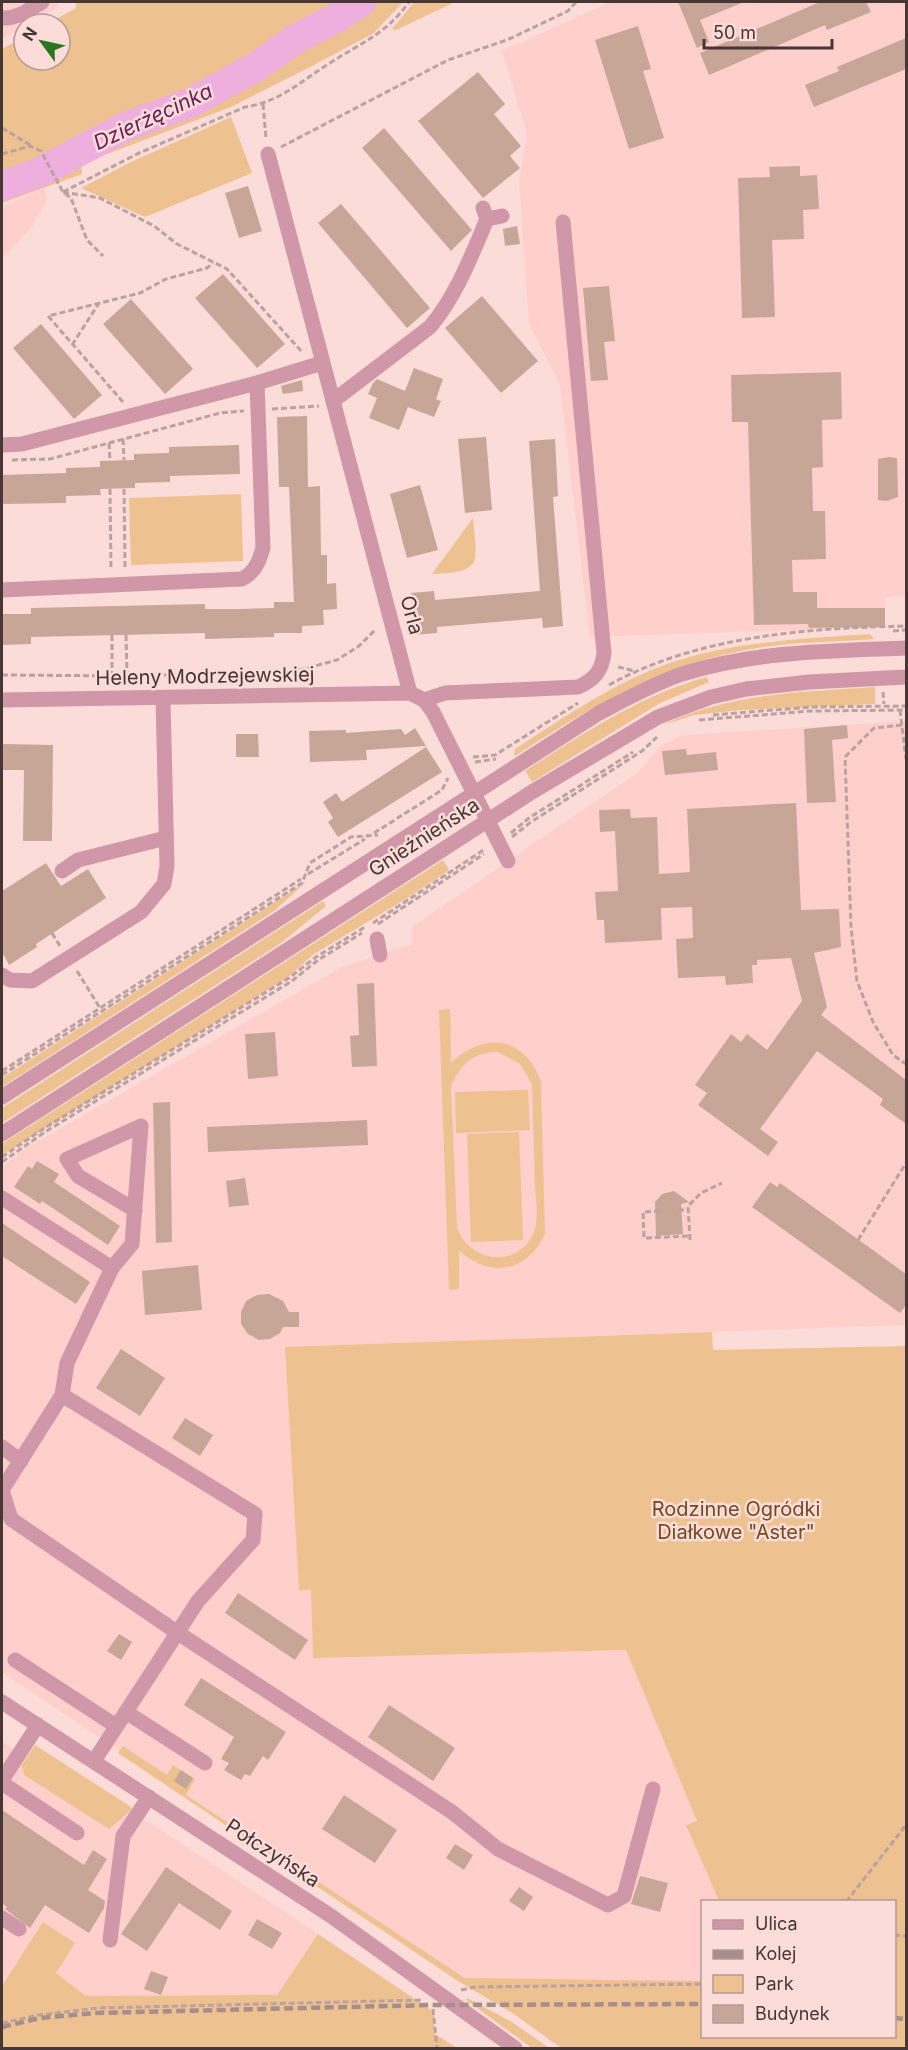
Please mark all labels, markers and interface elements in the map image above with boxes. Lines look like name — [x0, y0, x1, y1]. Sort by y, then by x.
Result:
north arrow — [12, 12, 72, 72]
scale bar — [704, 12, 832, 50]
text: 50 m — [713, 22, 756, 43]
text: N — [18, 23, 41, 44]
water label: Dzierżęcinka — [89, 78, 216, 155]
street label: Orla — [395, 593, 429, 637]
street label: Heleny Modrzejewskiej — [95, 662, 315, 690]
street label: Gnieźnieńska — [364, 792, 484, 882]
park label: Rodzinne Ogródki Diałkowe "Aster" — [652, 1497, 820, 1544]
street label: Połczyńska — [221, 1814, 325, 1892]
legend — [701, 1900, 896, 2038]
text: Ulica — [755, 1913, 798, 1934]
text: Kolej — [755, 1943, 796, 1964]
text: Park — [755, 1973, 794, 1994]
text: Budynek — [755, 2003, 830, 2024]

